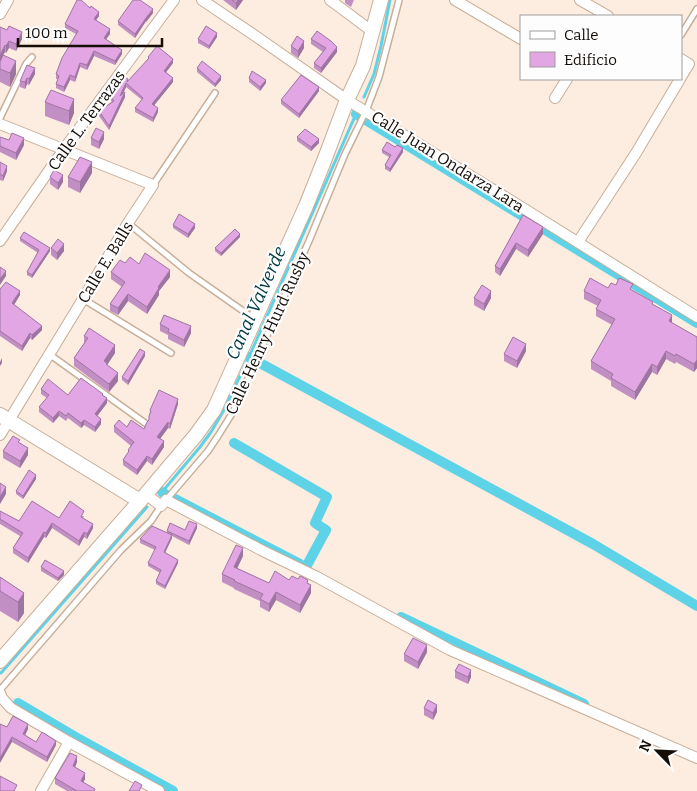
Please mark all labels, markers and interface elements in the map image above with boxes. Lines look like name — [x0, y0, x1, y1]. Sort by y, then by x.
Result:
scale bar — [18, 15, 161, 47]
legend — [520, 15, 682, 80]
text: 100 m — [25, 24, 68, 42]
text: Calle — [564, 26, 598, 44]
text: Edificio — [564, 51, 617, 69]
street label: Calle L. Terrazas — [44, 67, 129, 174]
street label: Calle Juan Ondarza Lara — [368, 107, 528, 216]
street label: Calle E. Balls — [74, 218, 137, 307]
water label: Canal Valverde — [221, 243, 291, 363]
street label: Calle Henry Hurd Rusby — [221, 248, 314, 418]
north arrow — [632, 726, 682, 776]
text: N — [636, 737, 656, 754]

